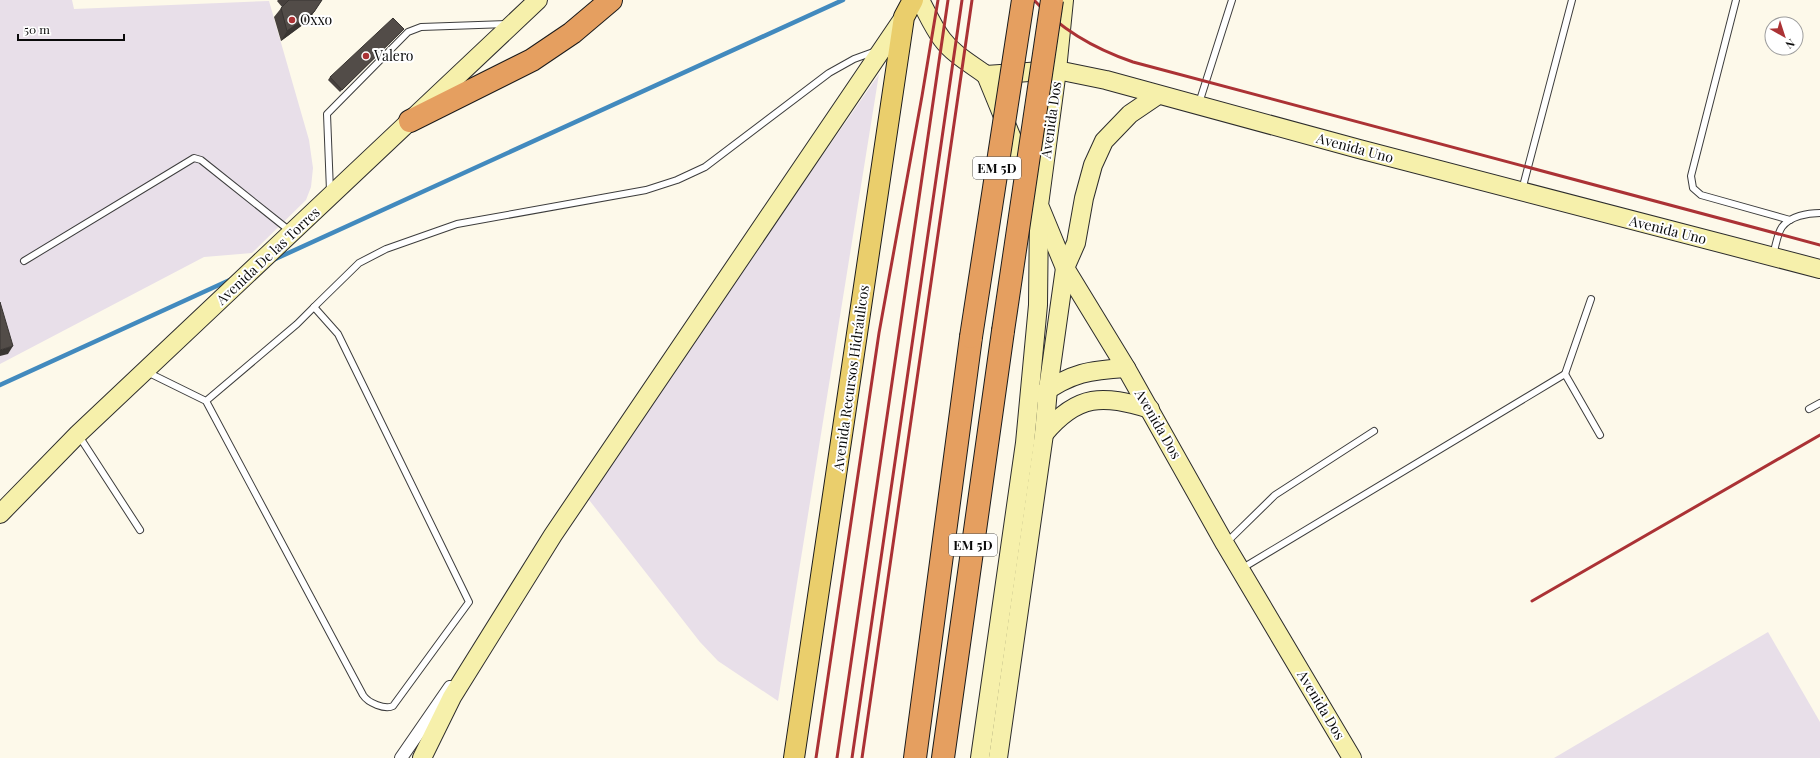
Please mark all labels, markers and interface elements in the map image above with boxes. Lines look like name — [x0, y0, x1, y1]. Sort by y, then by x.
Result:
place label: Oxxo — [300, 10, 332, 29]
marker: Oxxo — [287, 15, 297, 25]
scale bar — [18, 16, 124, 42]
north arrow — [1764, 16, 1804, 56]
text: 50 m — [24, 21, 50, 37]
text: N — [1783, 36, 1798, 53]
place label: Valero — [373, 46, 414, 65]
marker: Valero — [361, 51, 371, 61]
street label: Avenida Dos — [1036, 80, 1065, 161]
street label: Avenida Uno — [1314, 128, 1396, 167]
road number: EM 5D — [973, 157, 1021, 179]
street label: Avenida De las Torres — [211, 202, 324, 309]
street label: Avenida Uno — [1627, 211, 1709, 248]
street label: Avenida Recursos Hidráulicos — [828, 284, 873, 473]
street label: Avenida Dos — [1130, 385, 1186, 462]
road number: EM 5D — [949, 534, 997, 556]
street label: Avenida Dos — [1293, 666, 1350, 743]

